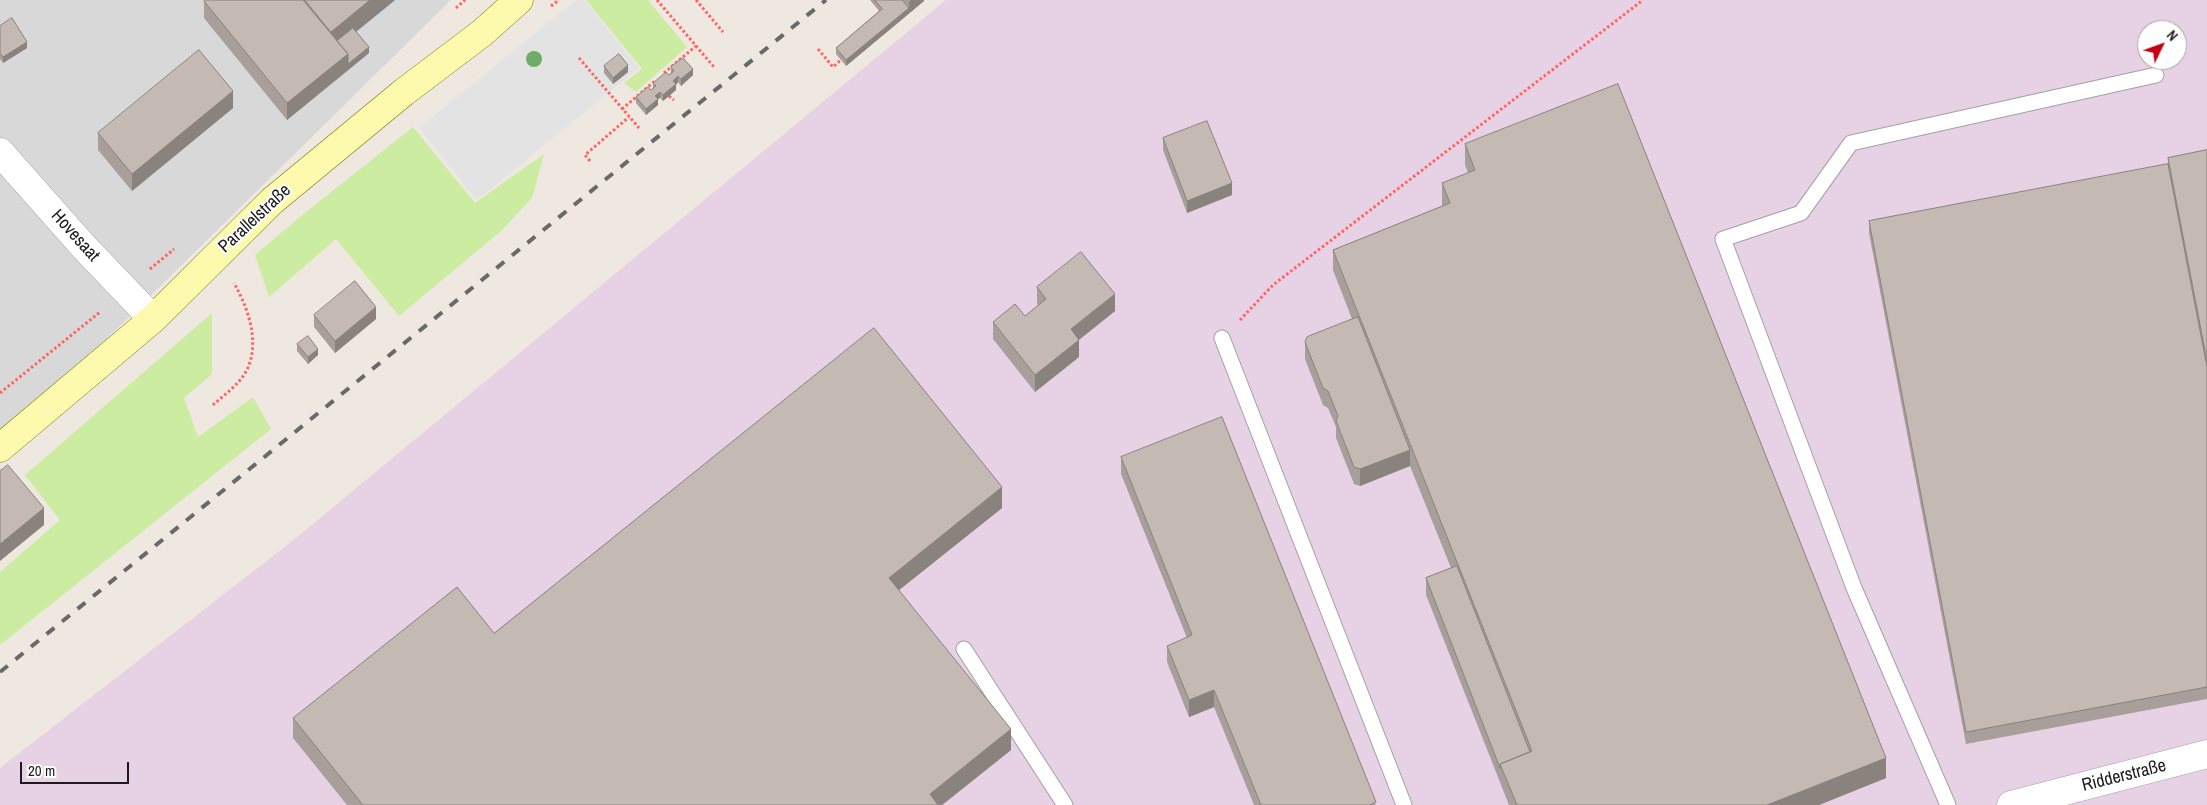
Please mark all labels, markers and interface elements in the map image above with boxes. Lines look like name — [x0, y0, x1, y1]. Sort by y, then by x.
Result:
north arrow — [2137, 20, 2187, 70]
text: N — [2163, 27, 2182, 45]
street label: Parallelstraße — [214, 180, 296, 258]
street label: Hovesaat — [46, 206, 104, 266]
scale bar — [22, 752, 131, 784]
street label: Ridderstraße — [2080, 755, 2168, 797]
text: 20 m — [28, 760, 55, 781]

